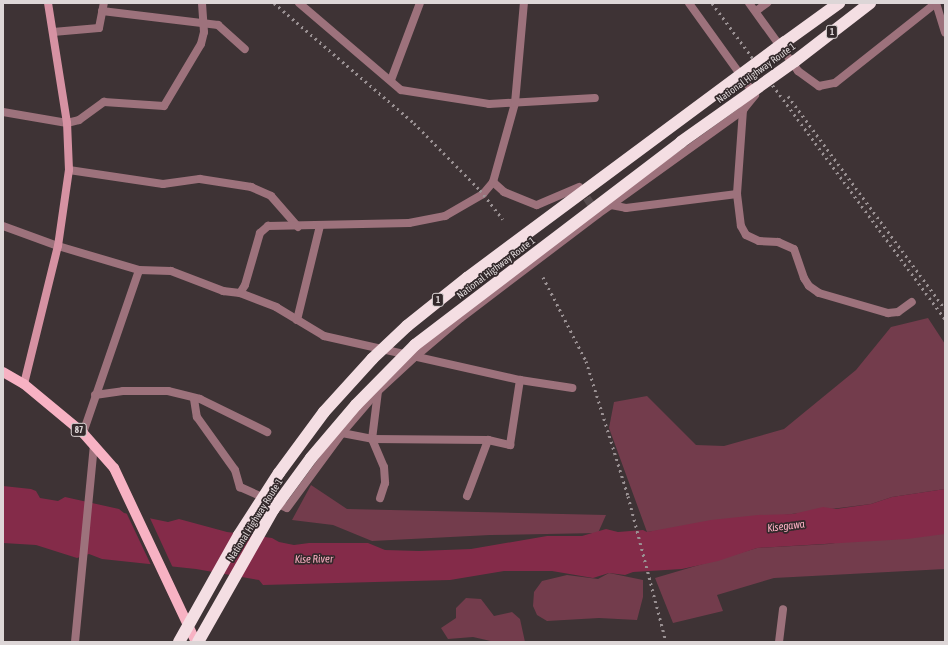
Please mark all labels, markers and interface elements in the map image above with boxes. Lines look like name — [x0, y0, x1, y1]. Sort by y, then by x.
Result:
road number: 1 — [825, 25, 839, 39]
street label: National Highway Route 1 — [714, 40, 798, 106]
street label: National Highway Route 1 — [454, 235, 538, 301]
road number: 1 — [431, 293, 445, 307]
road number: 87 — [70, 423, 88, 437]
street label: National Highway Route 1 — [225, 476, 285, 564]
water label: Kisegawa — [766, 517, 806, 535]
water label: Kise River — [295, 552, 333, 566]

